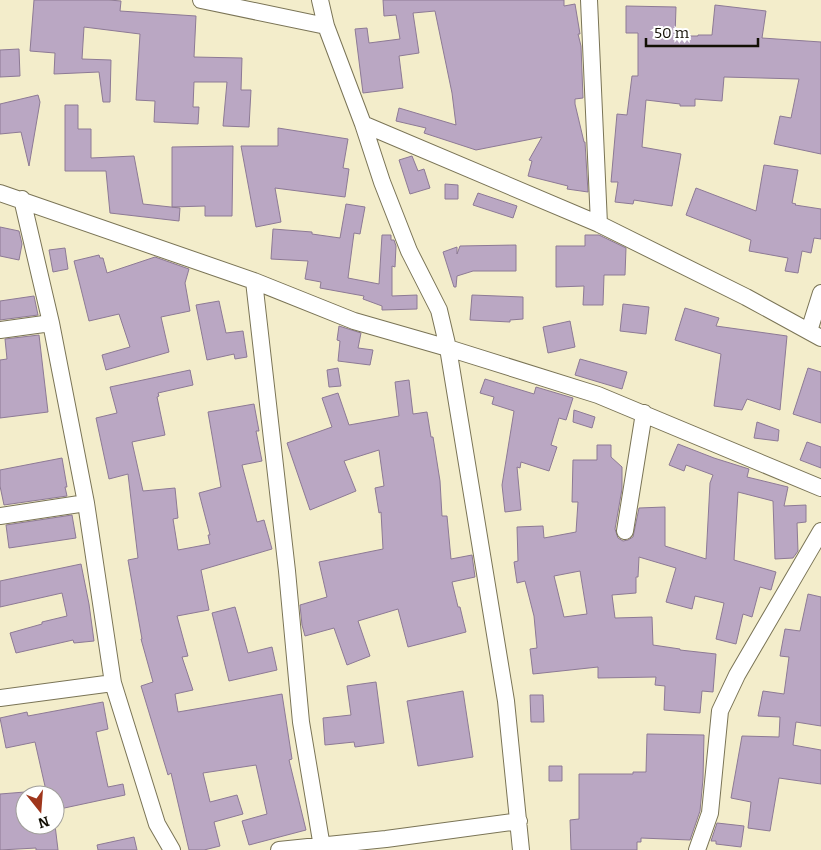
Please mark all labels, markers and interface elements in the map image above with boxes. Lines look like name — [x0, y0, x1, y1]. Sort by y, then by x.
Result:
scale bar — [646, 15, 758, 47]
text: 50 m — [654, 24, 690, 42]
north arrow — [15, 785, 65, 835]
text: N — [36, 812, 51, 832]

